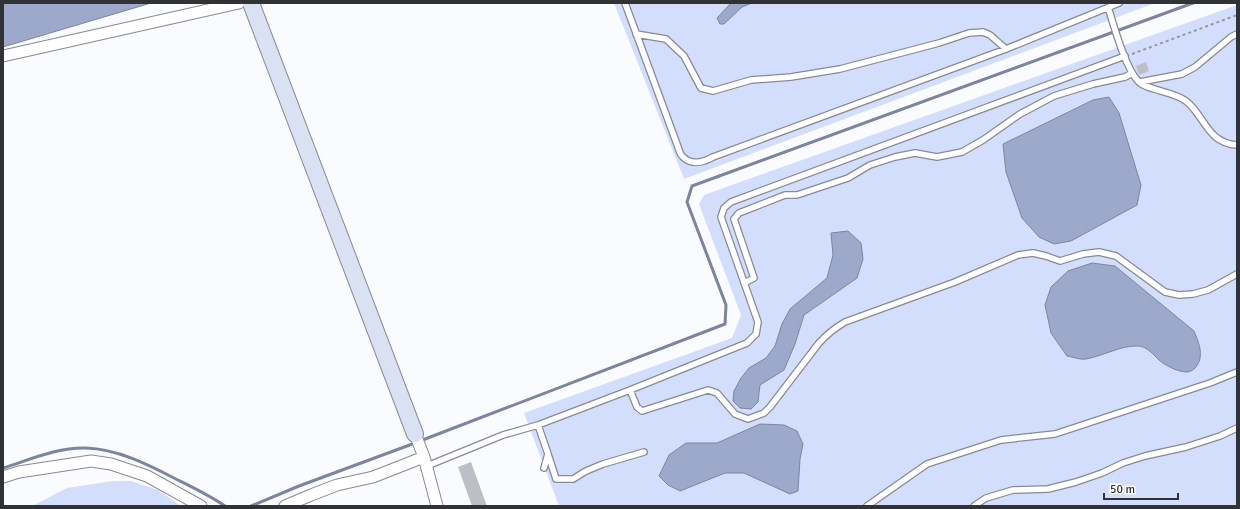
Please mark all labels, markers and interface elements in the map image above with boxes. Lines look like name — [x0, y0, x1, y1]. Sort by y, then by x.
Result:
scale bar — [1104, 475, 1178, 501]
text: 50 m — [1110, 482, 1135, 497]

